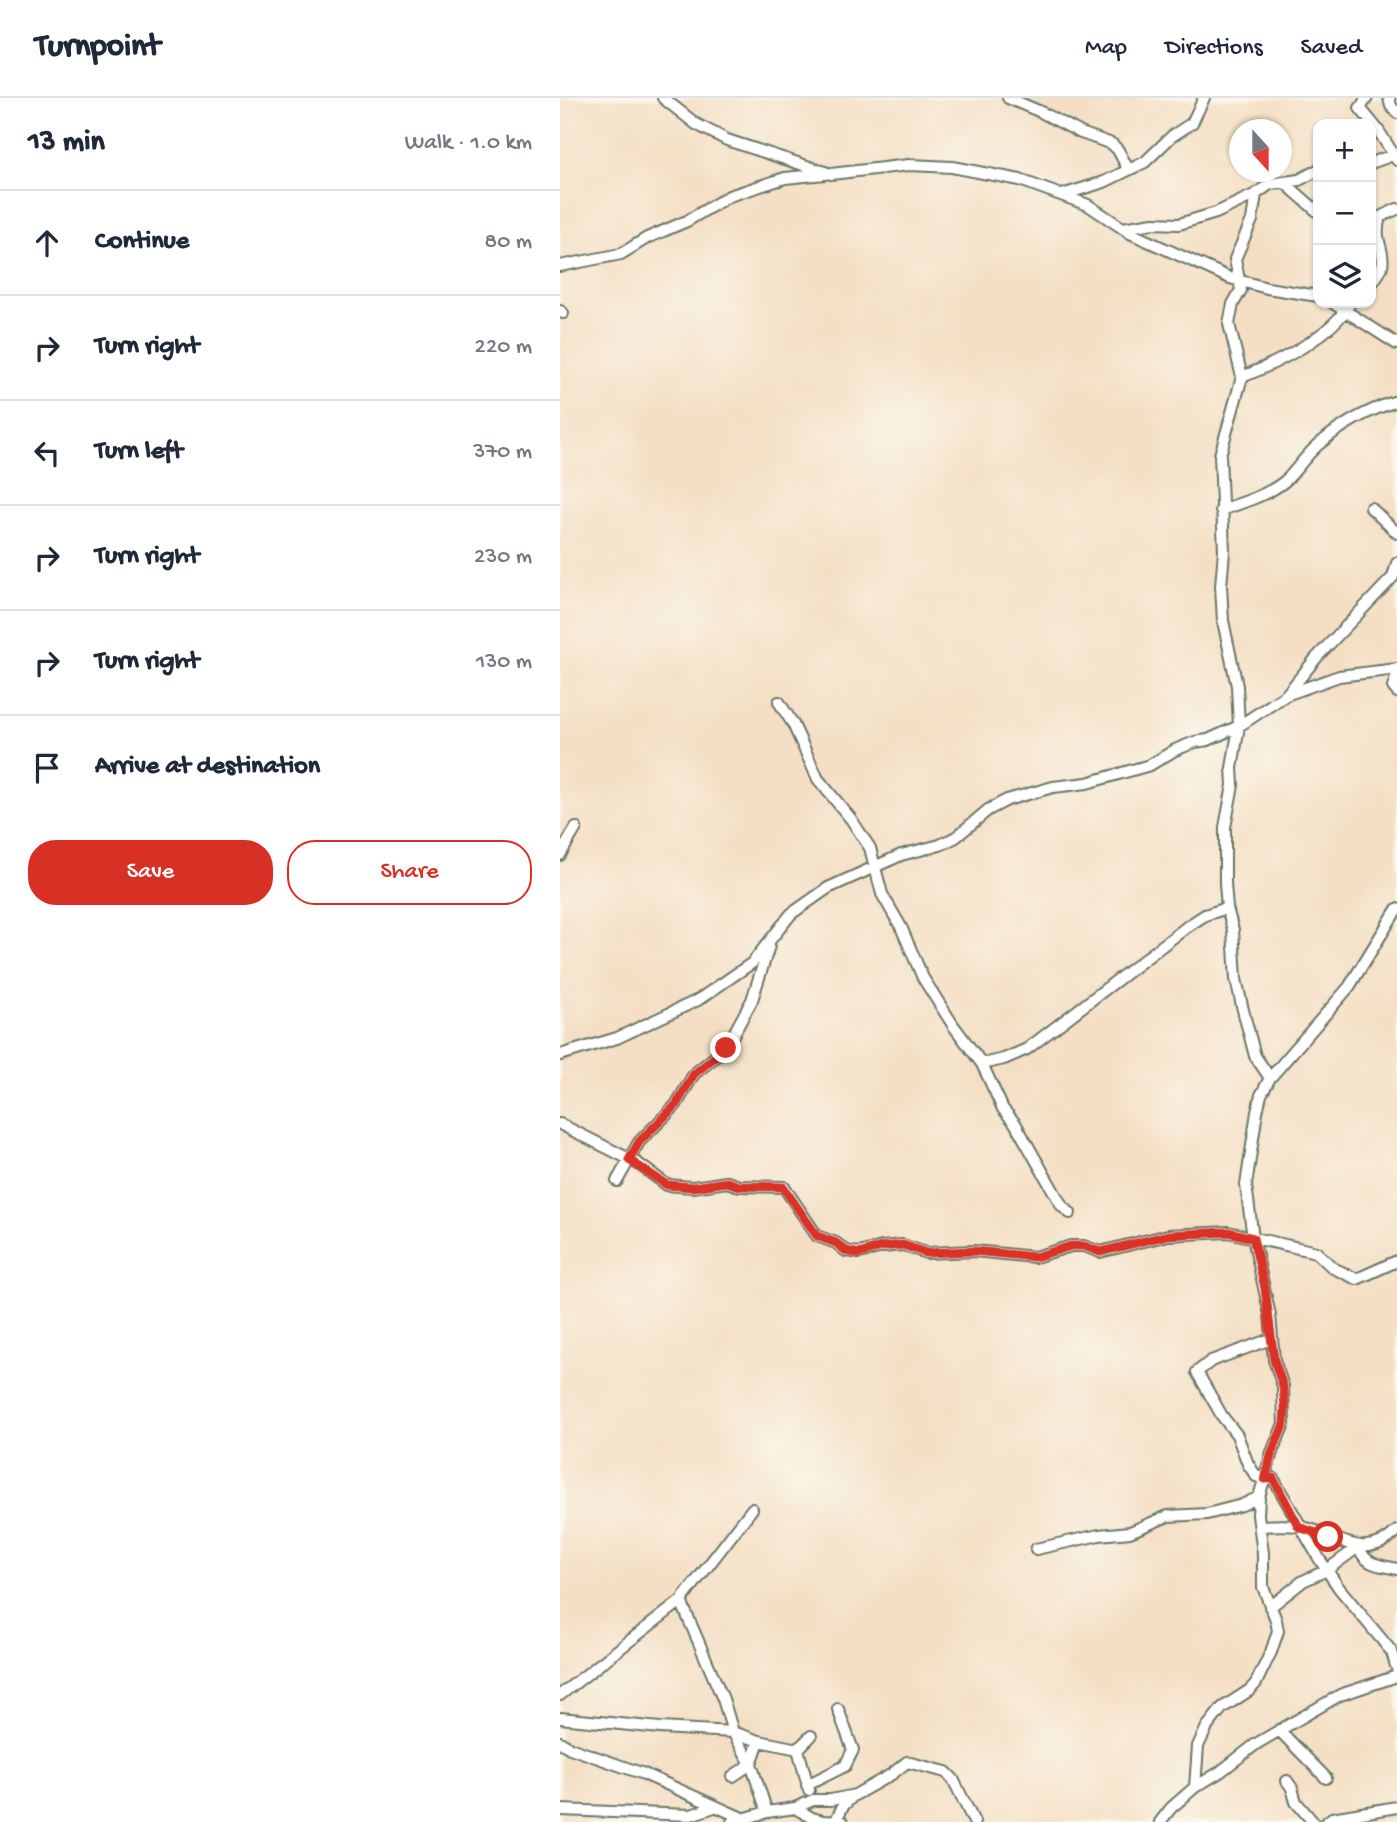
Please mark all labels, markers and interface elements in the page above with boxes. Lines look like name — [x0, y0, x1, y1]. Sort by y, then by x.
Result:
text: Turnpoint — [35, 29, 160, 67]
text: Map — [1085, 34, 1127, 63]
text: Directions — [1165, 34, 1263, 63]
text: Saved — [1301, 34, 1362, 63]
north arrow — [1229, 119, 1292, 182]
map controls — [1313, 119, 1376, 308]
button: + — [1313, 119, 1376, 182]
text: 13 min — [28, 126, 105, 161]
text: Walk · 1.0 km — [405, 130, 532, 157]
button: − — [1313, 182, 1376, 245]
icon: ahead — [28, 224, 66, 262]
text: Continue — [95, 227, 189, 258]
text: 80 m — [485, 229, 532, 256]
button: layers — [1313, 245, 1376, 308]
icon: right — [28, 329, 66, 367]
text: Turn right — [95, 332, 199, 363]
text: 220 m — [475, 334, 532, 361]
icon: left — [28, 434, 66, 472]
text: Turn left — [95, 437, 183, 468]
text: 370 m — [473, 439, 532, 466]
icon: right — [28, 539, 66, 577]
text: Turn right — [95, 542, 199, 573]
text: 230 m — [474, 544, 532, 571]
icon: right — [28, 644, 66, 682]
text: Turn right — [95, 647, 199, 678]
text: 130 m — [476, 649, 532, 676]
icon: arrive — [28, 749, 66, 787]
text: Arrive at destination — [95, 752, 320, 783]
button: Save — [28, 840, 273, 905]
button: Share — [287, 840, 532, 905]
route end — [710, 1032, 741, 1063]
route start — [1312, 1521, 1343, 1552]

